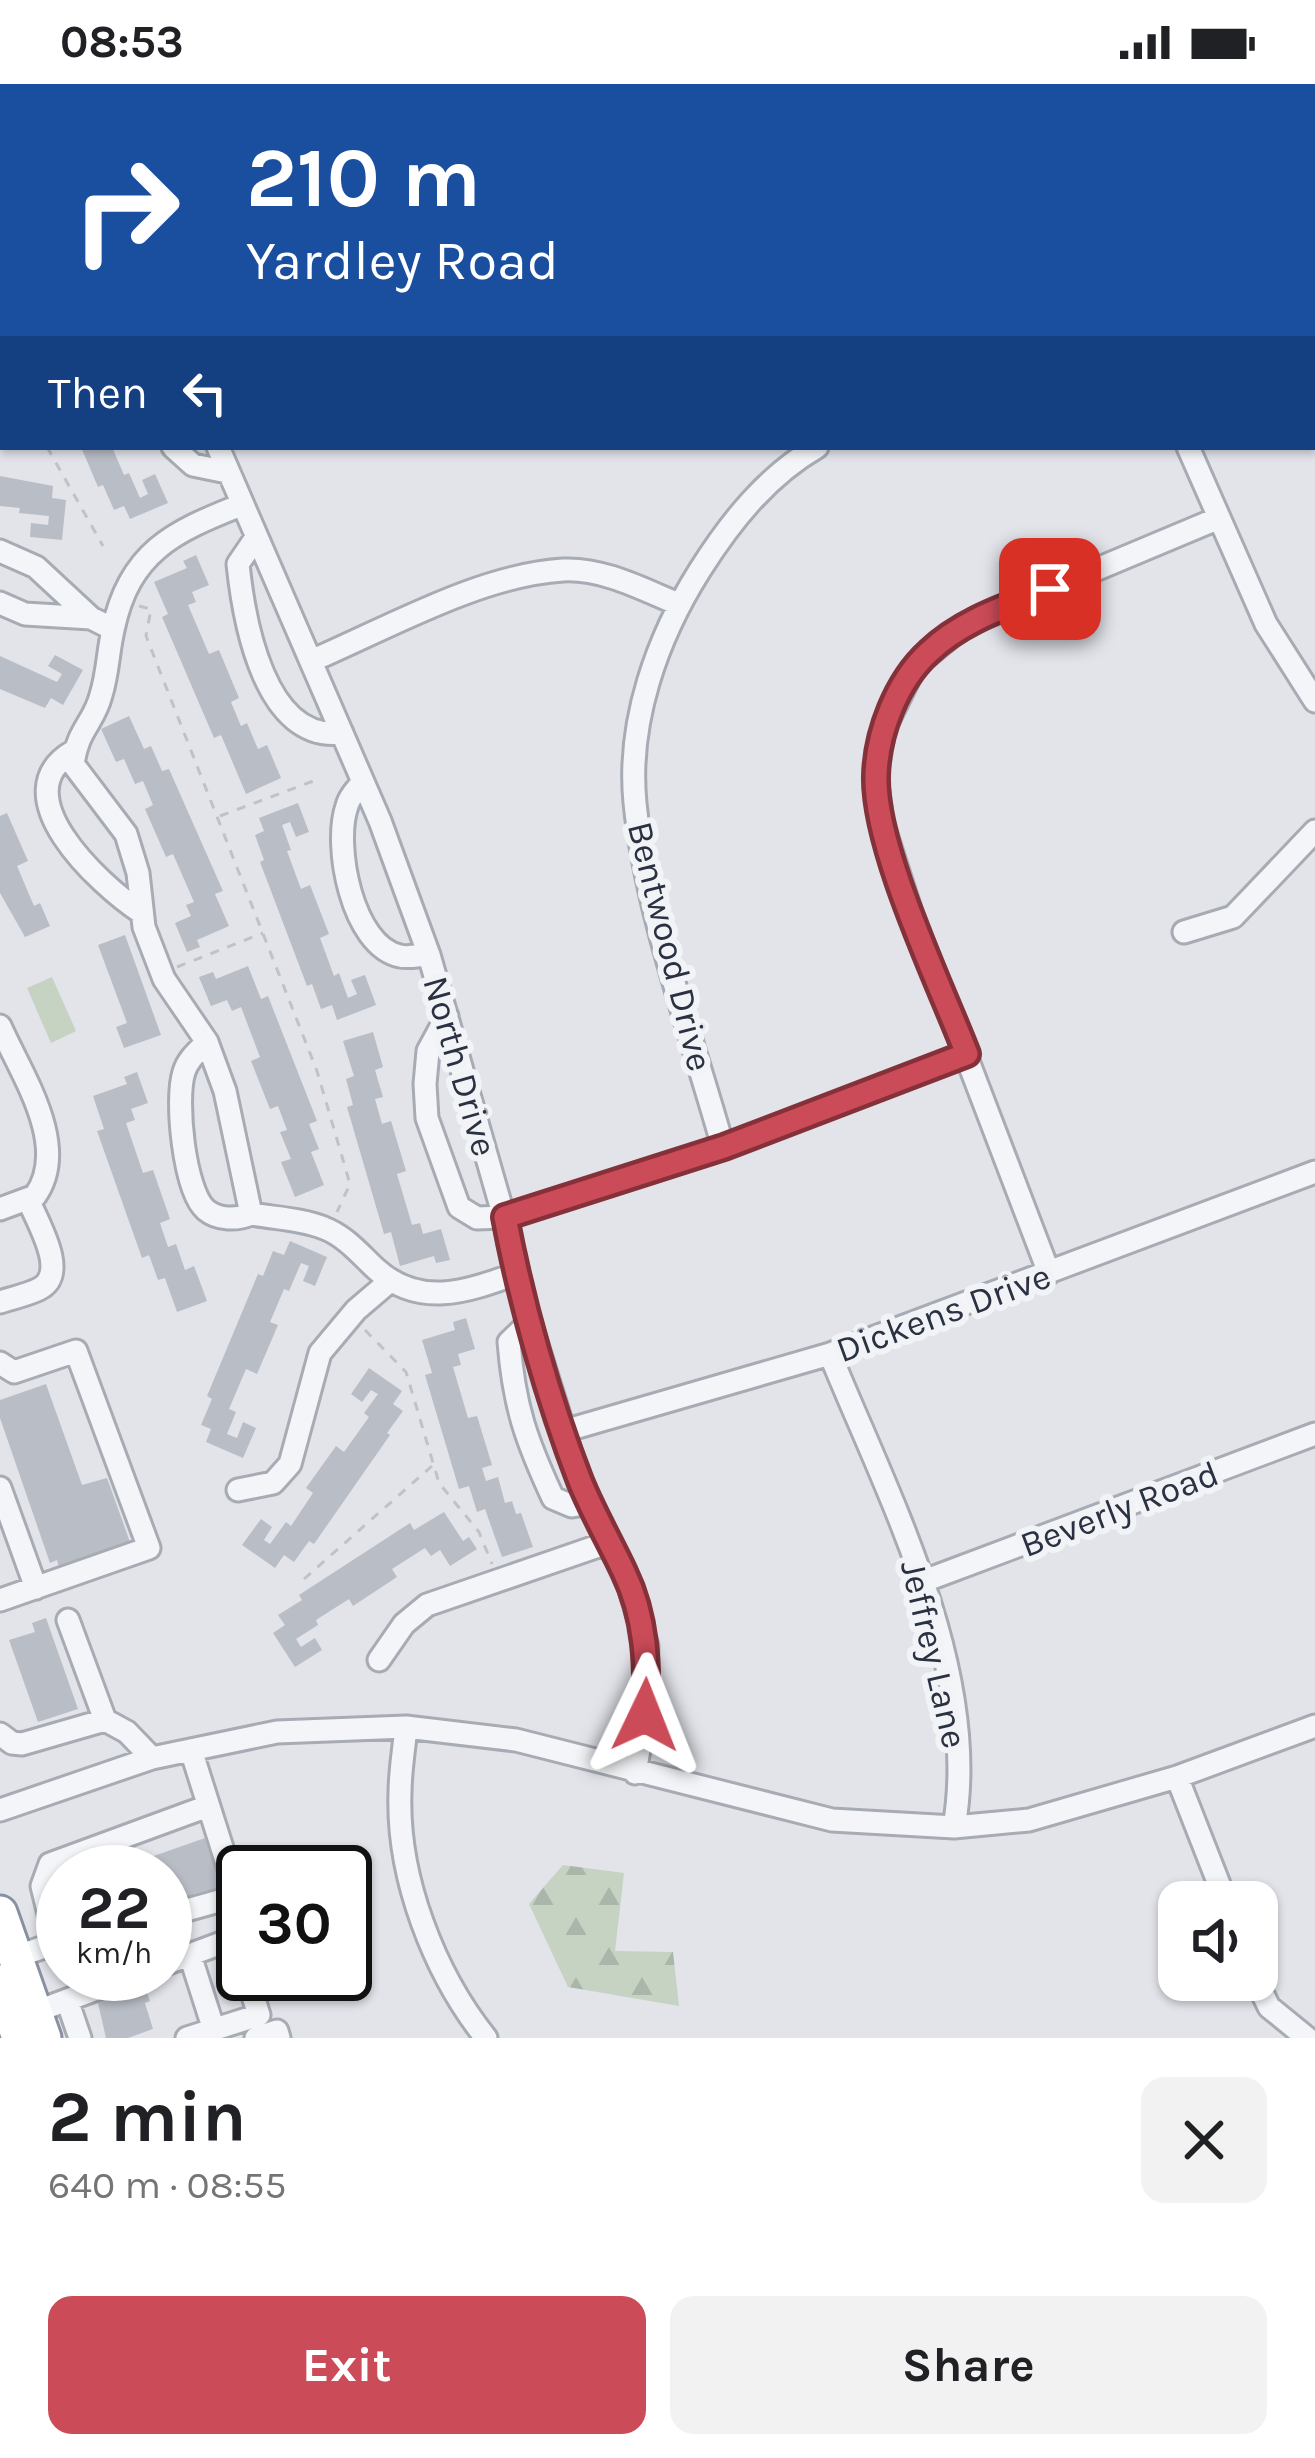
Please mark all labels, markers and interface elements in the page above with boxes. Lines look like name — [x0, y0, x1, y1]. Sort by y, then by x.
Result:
text: 08:53 — [60, 16, 184, 68]
text: 210 m — [246, 129, 481, 227]
icon: right — [48, 132, 204, 288]
text: Yardley Road — [246, 229, 559, 293]
icon: left — [172, 360, 238, 426]
text: Then — [48, 367, 148, 419]
pin — [999, 538, 1101, 640]
icon: arrive — [1017, 556, 1083, 622]
street label: Bentwood Drive — [619, 817, 721, 1075]
street label: North Drive — [414, 971, 506, 1161]
street label: Dickens Drive — [830, 1255, 1056, 1371]
street label: Beverly Road — [1014, 1452, 1224, 1566]
street label: Jeffrey Lane — [892, 1556, 976, 1752]
position arrow — [582, 1652, 708, 1778]
speed limit sign: 30 — [216, 1845, 372, 2001]
text: 22 — [78, 1873, 150, 1943]
map controls — [1158, 1881, 1278, 2001]
button: sound — [1158, 1881, 1278, 2001]
text: km/h — [76, 1935, 152, 1971]
text: 2 min — [48, 2075, 247, 2159]
button: close — [1141, 2077, 1267, 2203]
text: 640 m · 08:55 — [48, 2162, 287, 2208]
button: Exit — [48, 2296, 646, 2434]
button: Share — [670, 2296, 1267, 2434]

